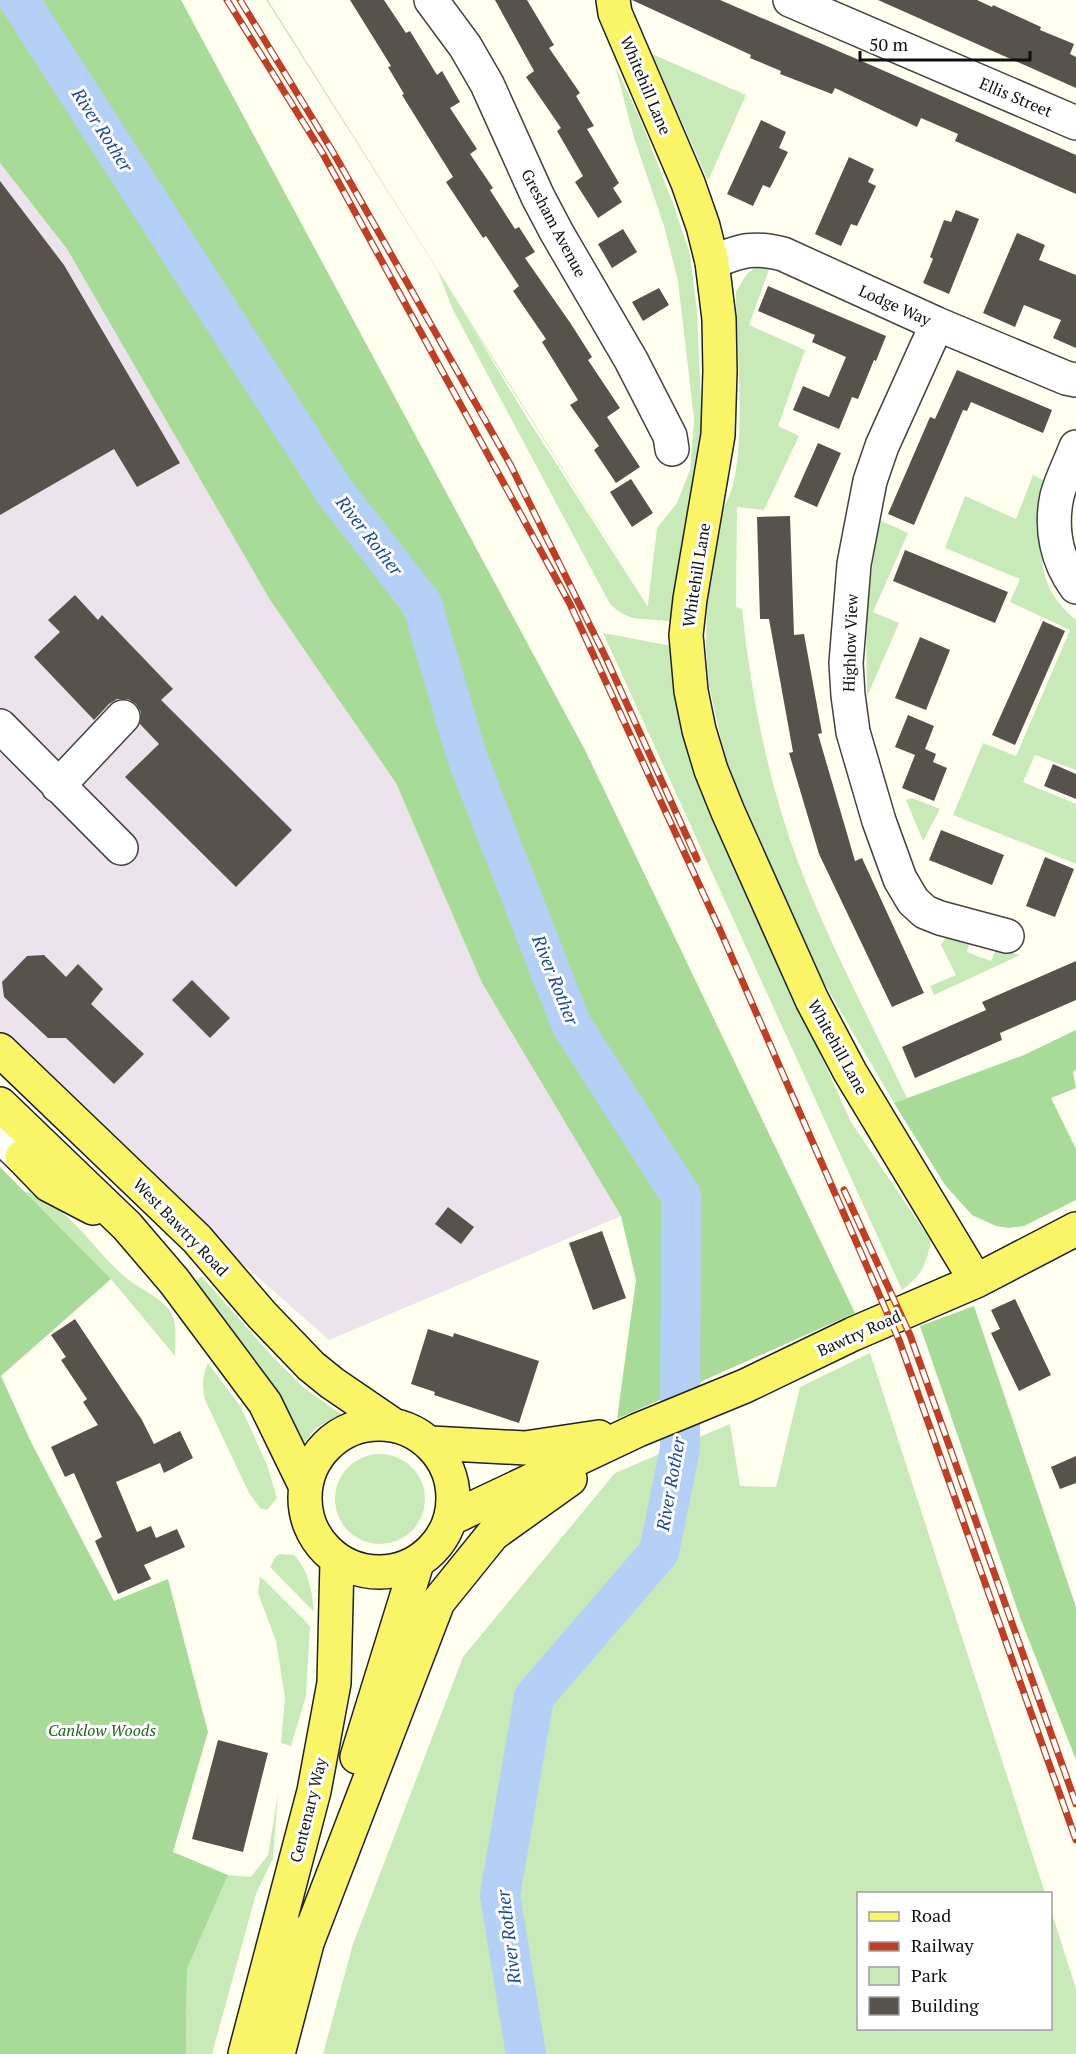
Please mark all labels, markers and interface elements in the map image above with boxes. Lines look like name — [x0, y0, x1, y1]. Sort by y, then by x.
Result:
scale bar — [860, 24, 1030, 62]
street label: Whitehill Lane — [615, 32, 677, 138]
text: 50 m — [869, 32, 909, 56]
street label: Ellis Street — [976, 72, 1056, 122]
water label: River Rother — [66, 82, 139, 177]
street label: Gresham Avenue — [516, 165, 592, 281]
street label: Lodge Way — [855, 279, 935, 331]
water label: River Rother — [331, 490, 409, 581]
street label: Whitehill Lane — [677, 521, 715, 629]
street label: Highlow View — [837, 593, 863, 692]
water label: River Rother — [527, 930, 585, 1029]
street label: Whitehill Lane — [803, 996, 873, 1098]
street label: West Bawtry Road — [129, 1173, 234, 1281]
street label: Bawtry Road — [814, 1305, 905, 1361]
water label: River Rother — [650, 1434, 690, 1534]
park label: Canklow Woods — [48, 1719, 156, 1741]
street label: Centenary Way — [284, 1754, 332, 1865]
water label: River Rother — [490, 1888, 526, 1987]
legend — [857, 1892, 1052, 2030]
text: Road — [911, 1903, 951, 1927]
text: Railway — [911, 1933, 975, 1957]
text: Park — [911, 1963, 948, 1987]
text: Building — [911, 1993, 979, 2017]

